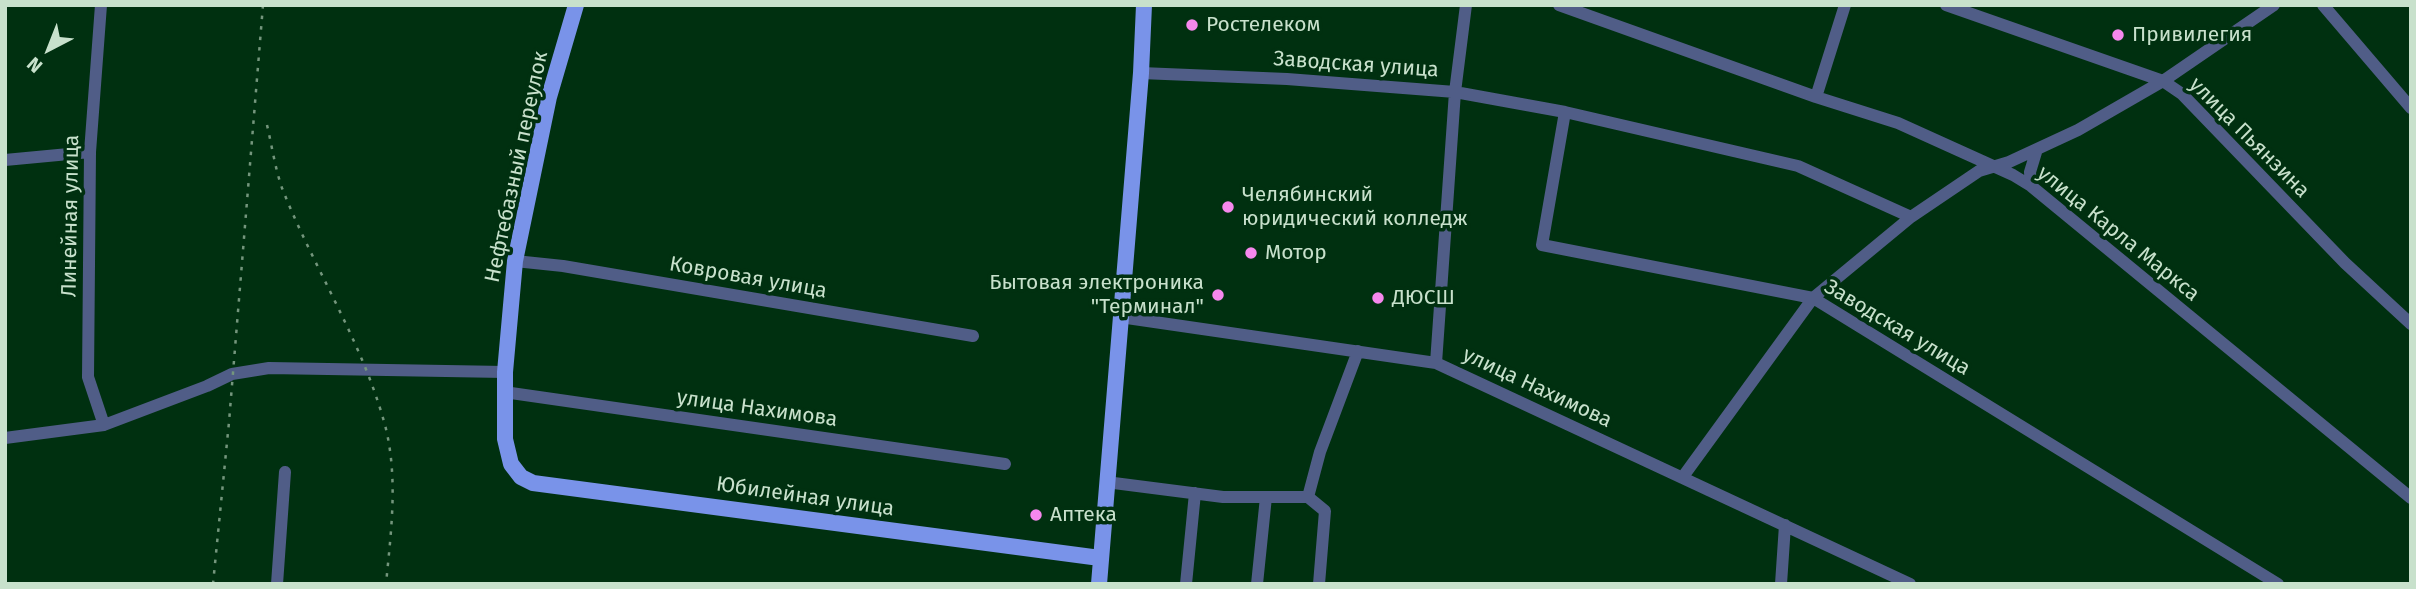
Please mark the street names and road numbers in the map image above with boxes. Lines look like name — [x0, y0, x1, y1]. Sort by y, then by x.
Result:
street label: Заводская улица — [1273, 47, 1439, 83]
street label: Нефтебазный переулок — [480, 49, 554, 285]
street label: улица Пьянзина — [2184, 73, 2314, 203]
street label: Линейная улица — [57, 135, 85, 297]
street label: улица Карла Маркса — [2032, 161, 2204, 307]
street label: Ковровая улица — [667, 252, 829, 304]
street label: Заводская улица — [1820, 275, 1974, 381]
street label: улица Нахимова — [1458, 342, 1616, 434]
street label: улица Нахимова — [675, 385, 839, 433]
street label: Юбилейная улица — [714, 472, 896, 522]

